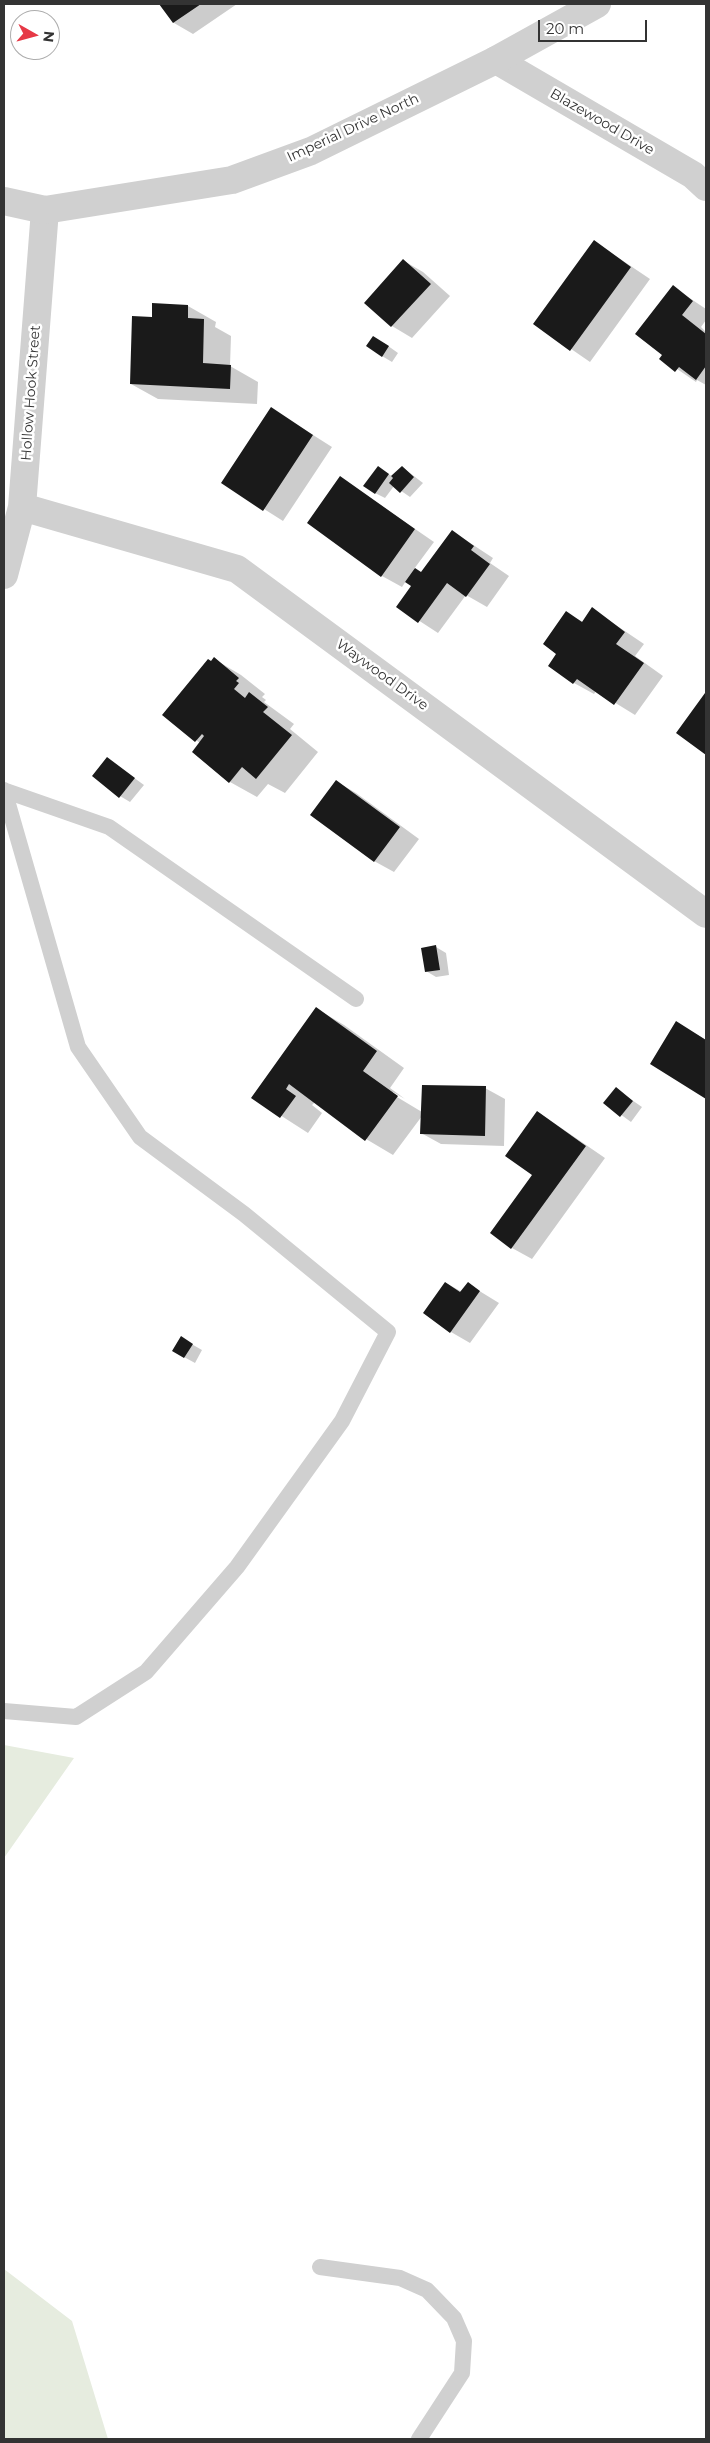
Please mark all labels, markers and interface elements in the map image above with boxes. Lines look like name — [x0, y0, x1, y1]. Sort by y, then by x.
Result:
north arrow — [10, 10, 60, 60]
scale bar — [540, 10, 649, 42]
text: 20 m — [546, 19, 584, 38]
text: N — [39, 30, 59, 43]
street label: Blazewood Drive — [547, 85, 657, 159]
street label: Imperial Drive North — [284, 90, 422, 166]
street label: Hollow Hook Street — [18, 325, 44, 461]
street label: Waywood Drive — [333, 636, 431, 714]

